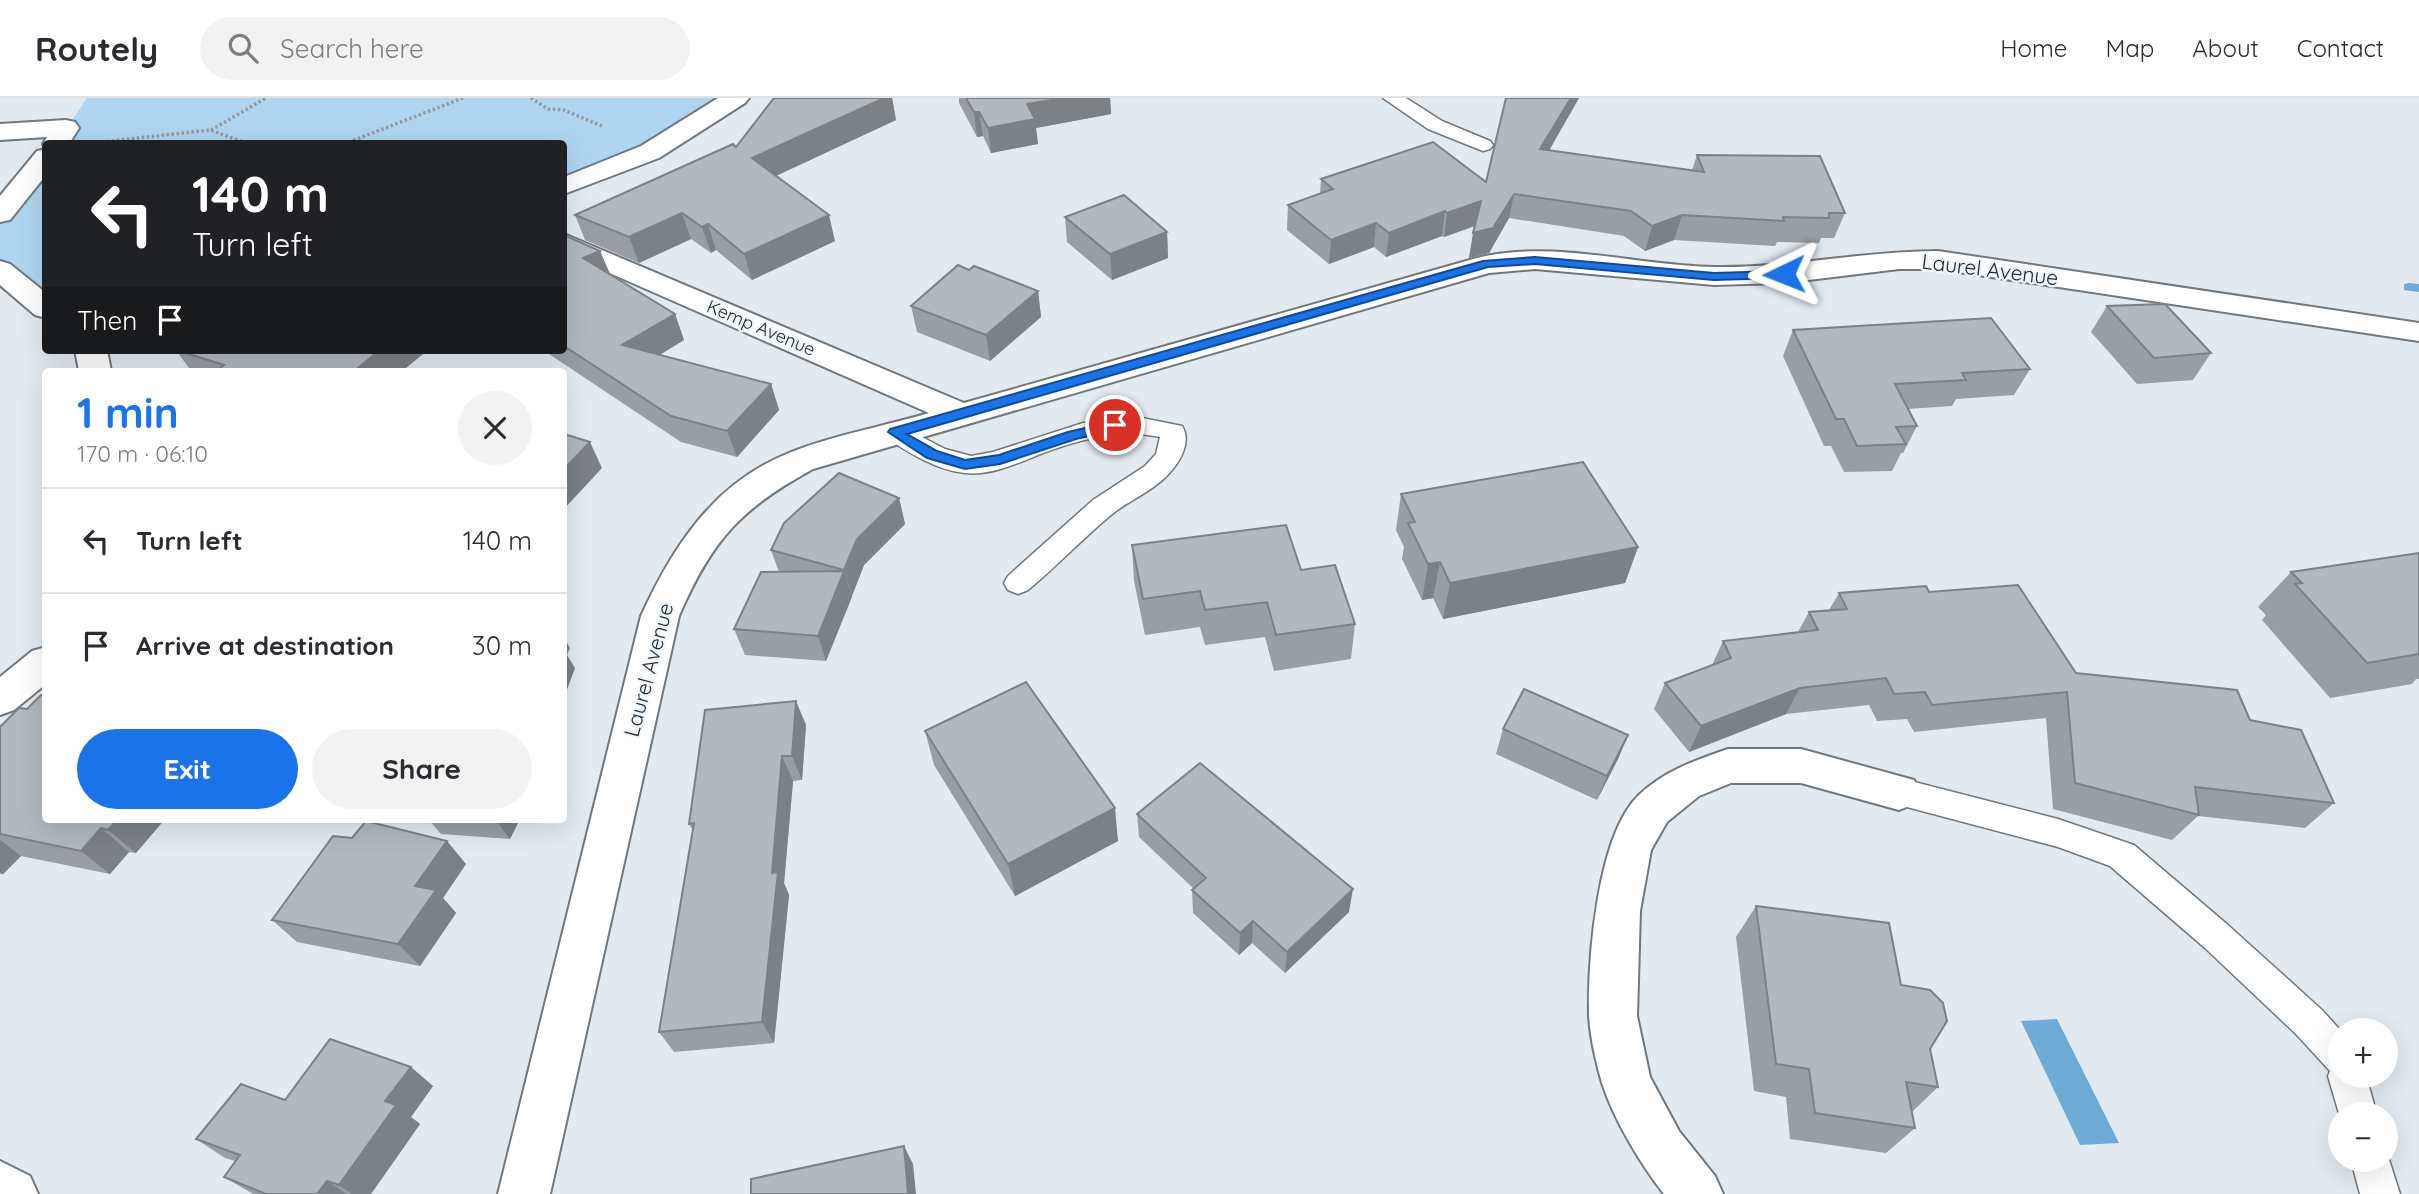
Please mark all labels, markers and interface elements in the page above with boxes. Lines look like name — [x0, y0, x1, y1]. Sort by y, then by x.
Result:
search box — [200, 17, 690, 80]
text: Routely — [35, 28, 158, 69]
icon: search — [224, 29, 262, 67]
text: Search here — [280, 32, 424, 65]
text: Home — [2000, 33, 2067, 63]
text: Map — [2105, 33, 2154, 63]
text: About — [2192, 33, 2259, 63]
text: Contact — [2297, 33, 2384, 63]
text: 140 m — [192, 163, 329, 224]
icon: left — [77, 168, 168, 259]
text: Turn left — [192, 224, 313, 264]
position arrow — [1747, 237, 1821, 311]
street label: Laurel Avenue — [1920, 248, 2060, 290]
street label: Kemp Avenue — [703, 294, 819, 361]
icon: arrive — [151, 301, 189, 339]
text: Then — [77, 304, 137, 337]
text: 1 min — [77, 386, 179, 439]
button: close — [458, 391, 532, 465]
pin — [1085, 395, 1145, 455]
icon: arrive — [1096, 406, 1134, 444]
text: 170 m · 06:10 — [77, 439, 208, 468]
icon: left — [77, 522, 115, 560]
text: Turn left — [136, 524, 243, 557]
text: 140 m — [463, 524, 532, 557]
street label: Laurel Avenue — [618, 600, 678, 740]
icon: arrive — [77, 627, 115, 665]
text: Arrive at destination — [136, 629, 394, 662]
text: 30 m — [472, 629, 532, 662]
button: Exit — [77, 729, 298, 809]
button: Share — [312, 729, 532, 809]
map controls — [2328, 1018, 2398, 1172]
button: + — [2328, 1018, 2398, 1088]
button: − — [2328, 1102, 2398, 1172]

